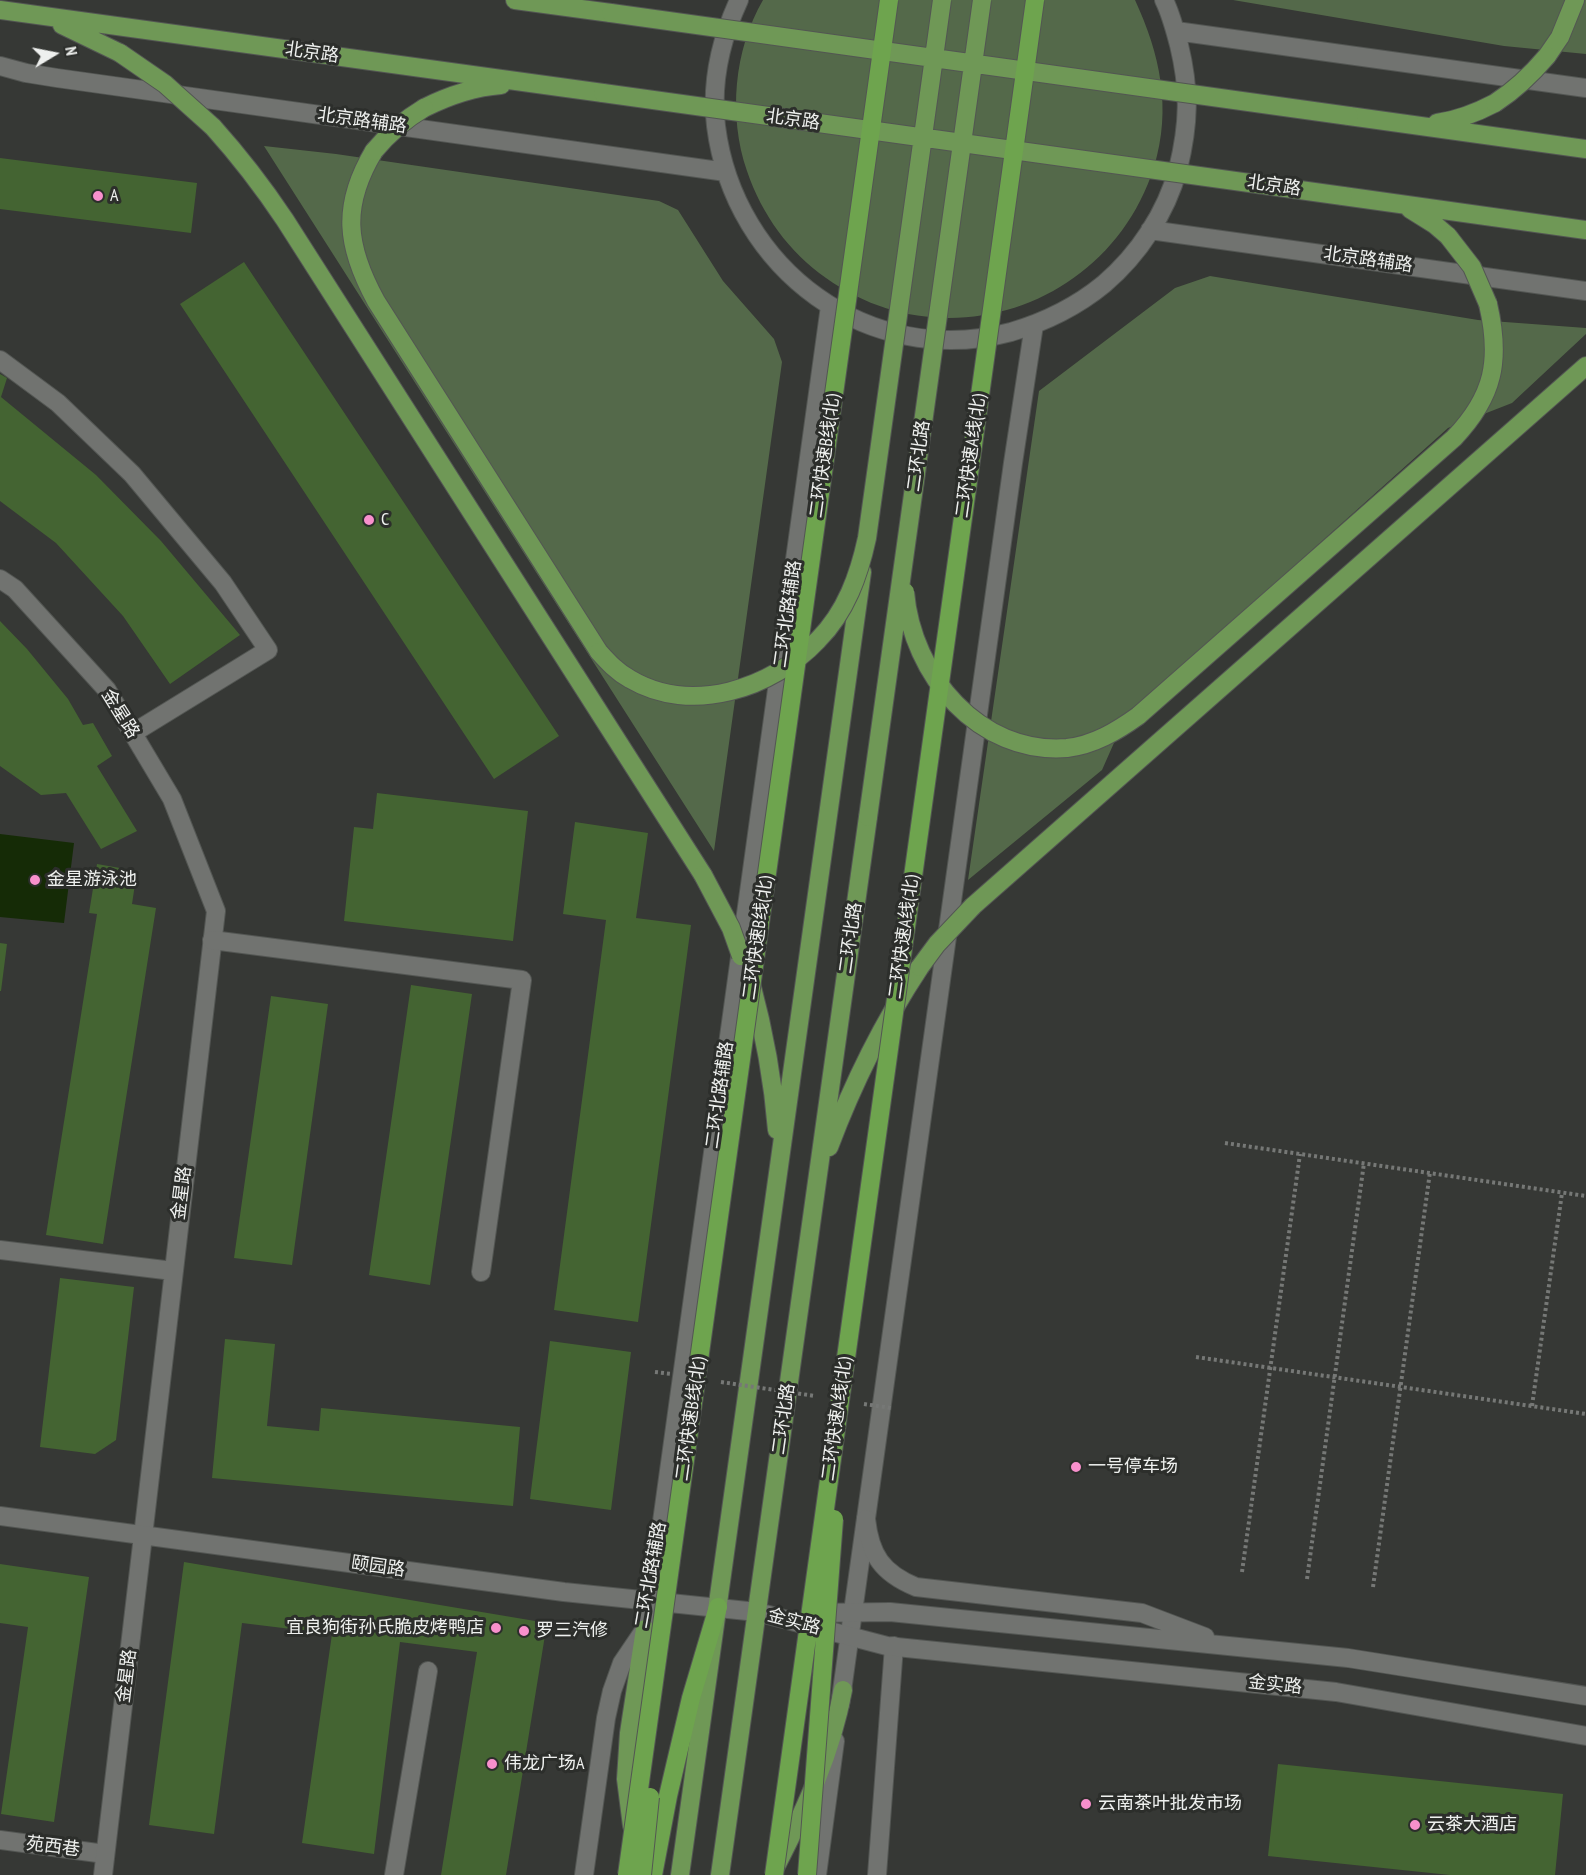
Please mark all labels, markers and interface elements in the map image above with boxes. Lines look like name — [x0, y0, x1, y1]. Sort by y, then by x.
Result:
north arrow — [24, 24, 84, 84]
street label: 北京路 — [284, 39, 340, 67]
text: N — [61, 45, 82, 57]
street label: 北京路辅路 — [316, 104, 408, 138]
street label: 北京路 — [765, 106, 821, 134]
street label: 北京路 — [1246, 172, 1302, 200]
place label: A — [110, 185, 119, 207]
marker: A — [91, 189, 105, 203]
street label: 北京路辅路 — [1322, 243, 1414, 277]
street label: 二环快速B线(北) — [806, 393, 844, 519]
street label: 二环快速A线(北) — [952, 393, 990, 519]
street label: 二环北路 — [903, 419, 935, 493]
place label: C — [381, 509, 389, 531]
marker: C — [362, 513, 376, 527]
street label: 二环北路辅路 — [770, 559, 806, 669]
street label: 金星路 — [97, 685, 143, 743]
place label: 金星游泳池 — [47, 869, 137, 891]
marker: 金星游泳池 — [28, 873, 42, 887]
street label: 二环快速A线(北) — [885, 874, 923, 1000]
street label: 二环快速B线(北) — [739, 875, 777, 1001]
street label: 二环北路 — [835, 901, 867, 975]
street label: 二环北路辅路 — [702, 1040, 738, 1150]
street label: 金星路 — [168, 1165, 196, 1221]
street label: 二环快速B线(北) — [672, 1356, 710, 1482]
street label: 二环快速A线(北) — [818, 1356, 856, 1482]
street label: 二环北路 — [768, 1382, 800, 1456]
place label: 一号停车场 — [1088, 1456, 1178, 1478]
marker: 一号停车场 — [1069, 1460, 1083, 1474]
street label: 二环北路辅路 — [631, 1520, 671, 1630]
street label: 颐园路 — [350, 1553, 406, 1581]
street label: 金实路 — [765, 1605, 823, 1639]
place label: 宜良狗街孙氏脆皮烤鸭店 — [286, 1617, 484, 1639]
place label: 罗三汽修 — [536, 1620, 608, 1642]
marker: 宜良狗街孙氏脆皮烤鸭店 — [489, 1621, 503, 1635]
marker: 罗三汽修 — [517, 1624, 531, 1638]
street label: 金星路 — [113, 1648, 141, 1704]
street label: 金实路 — [1247, 1671, 1303, 1699]
place label: 伟龙广场A — [504, 1753, 585, 1775]
marker: 伟龙广场A — [485, 1757, 499, 1771]
place label: 云南茶叶批发市场 — [1098, 1793, 1242, 1815]
marker: 云南茶叶批发市场 — [1079, 1797, 1093, 1811]
place label: 云茶大酒店 — [1427, 1814, 1517, 1836]
marker: 云茶大酒店 — [1408, 1818, 1422, 1832]
street label: 苑西巷 — [25, 1833, 81, 1861]

